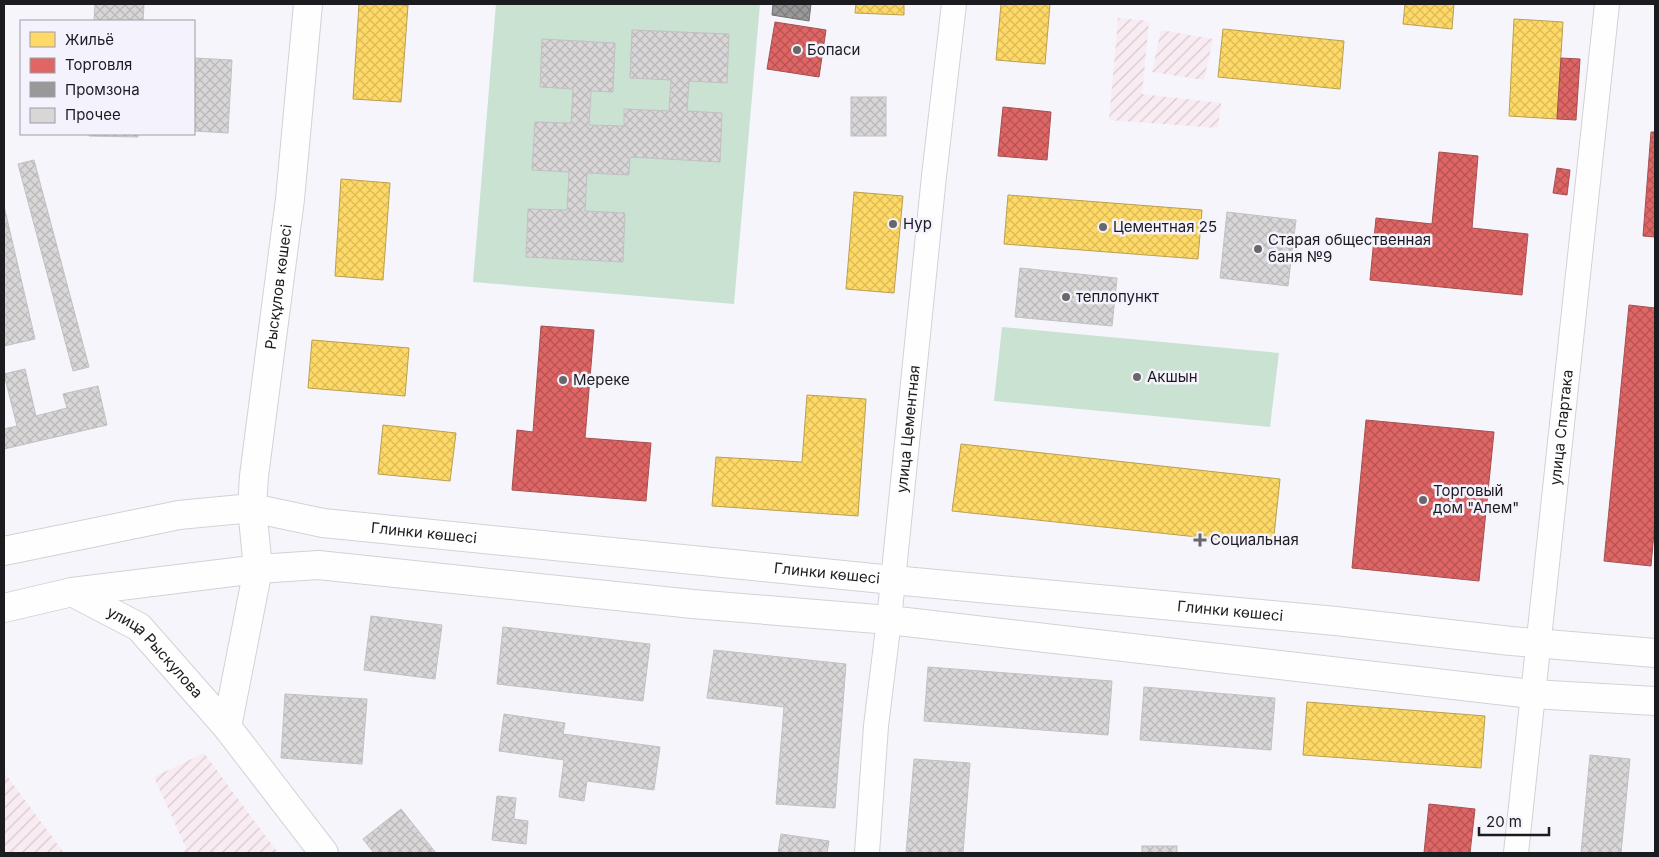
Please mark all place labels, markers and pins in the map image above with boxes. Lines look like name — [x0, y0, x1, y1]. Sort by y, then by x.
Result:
place label: Бопаси — [807, 40, 860, 59]
marker: Бопаси — [791, 44, 803, 56]
place label: Нур — [903, 214, 932, 233]
place label: Цементная 25 — [1113, 217, 1217, 236]
marker: Нур — [887, 218, 899, 230]
marker: Цементная 25 — [1097, 221, 1109, 233]
place label: Старая общественная баня №9 — [1268, 230, 1431, 266]
marker: Старая общественная баня №9 — [1252, 243, 1264, 255]
place label: теплопункт — [1076, 287, 1159, 306]
marker: теплопункт — [1060, 291, 1072, 303]
place label: Акшын — [1147, 367, 1198, 386]
place label: Мереке — [573, 370, 630, 389]
marker: Акшын — [1131, 371, 1143, 383]
marker: Мереке — [557, 374, 569, 386]
place label: Торговый дом "Алем" — [1433, 481, 1519, 517]
marker: Торговый дом "Алем" — [1417, 494, 1429, 506]
place label: Социальная — [1210, 530, 1299, 549]
marker: Социальная — [1194, 534, 1206, 546]

